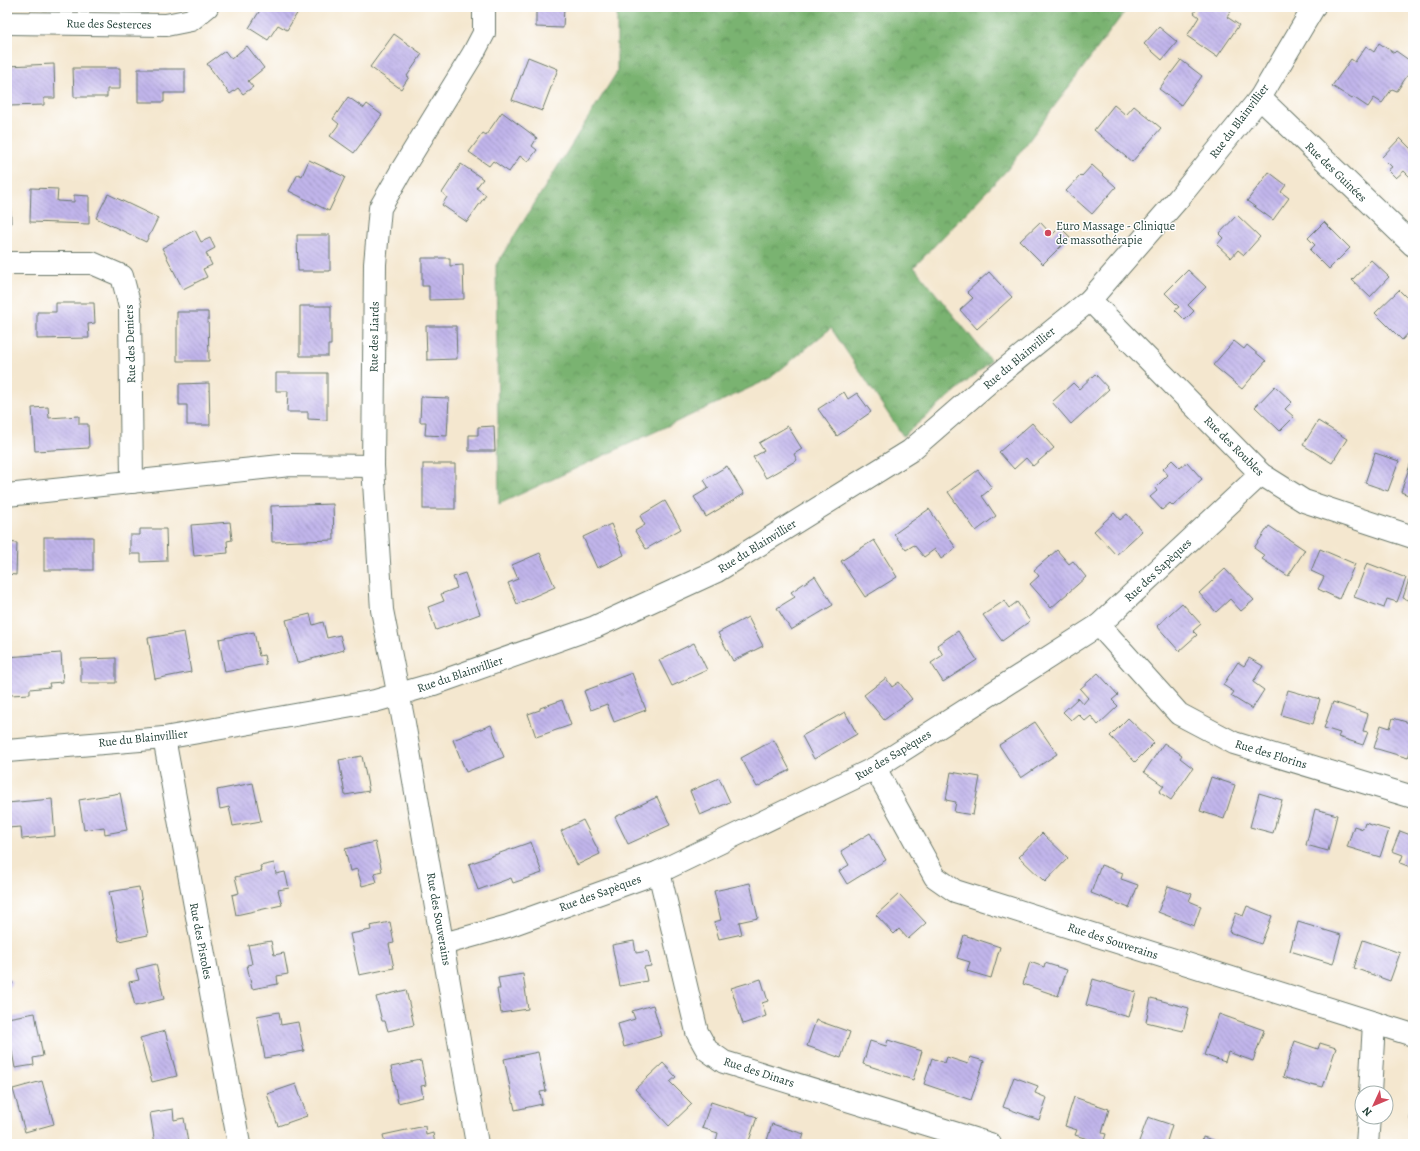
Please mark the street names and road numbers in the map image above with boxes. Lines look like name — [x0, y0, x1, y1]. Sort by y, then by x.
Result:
street label: Rue des Sesterces — [66, 15, 152, 33]
street label: Rue du Blainvillier — [1206, 80, 1273, 162]
street label: Rue des Guinées — [1302, 138, 1370, 206]
street label: Rue des Liards — [365, 301, 383, 373]
street label: Rue des Deniers — [121, 304, 139, 384]
street label: Rue du Blainvillier — [979, 323, 1059, 393]
street label: Rue des Roubles — [1200, 412, 1268, 480]
street label: Rue du Blainvillier — [715, 515, 800, 577]
street label: Rue des Sapèques — [1121, 535, 1195, 605]
street label: Rue du Blainvillier — [415, 652, 505, 696]
street label: Rue du Blainvillier — [97, 725, 189, 751]
street label: Rue des Sapèques — [852, 726, 934, 784]
street label: Rue des Florins — [1233, 735, 1309, 773]
street label: Rue des Souverains — [423, 871, 455, 967]
street label: Rue des Sapèques — [557, 871, 644, 915]
street label: Rue des Pistoles — [186, 901, 216, 981]
street label: Rue des Souverains — [1066, 919, 1160, 963]
street label: Rue des Dinars — [722, 1053, 797, 1091]

